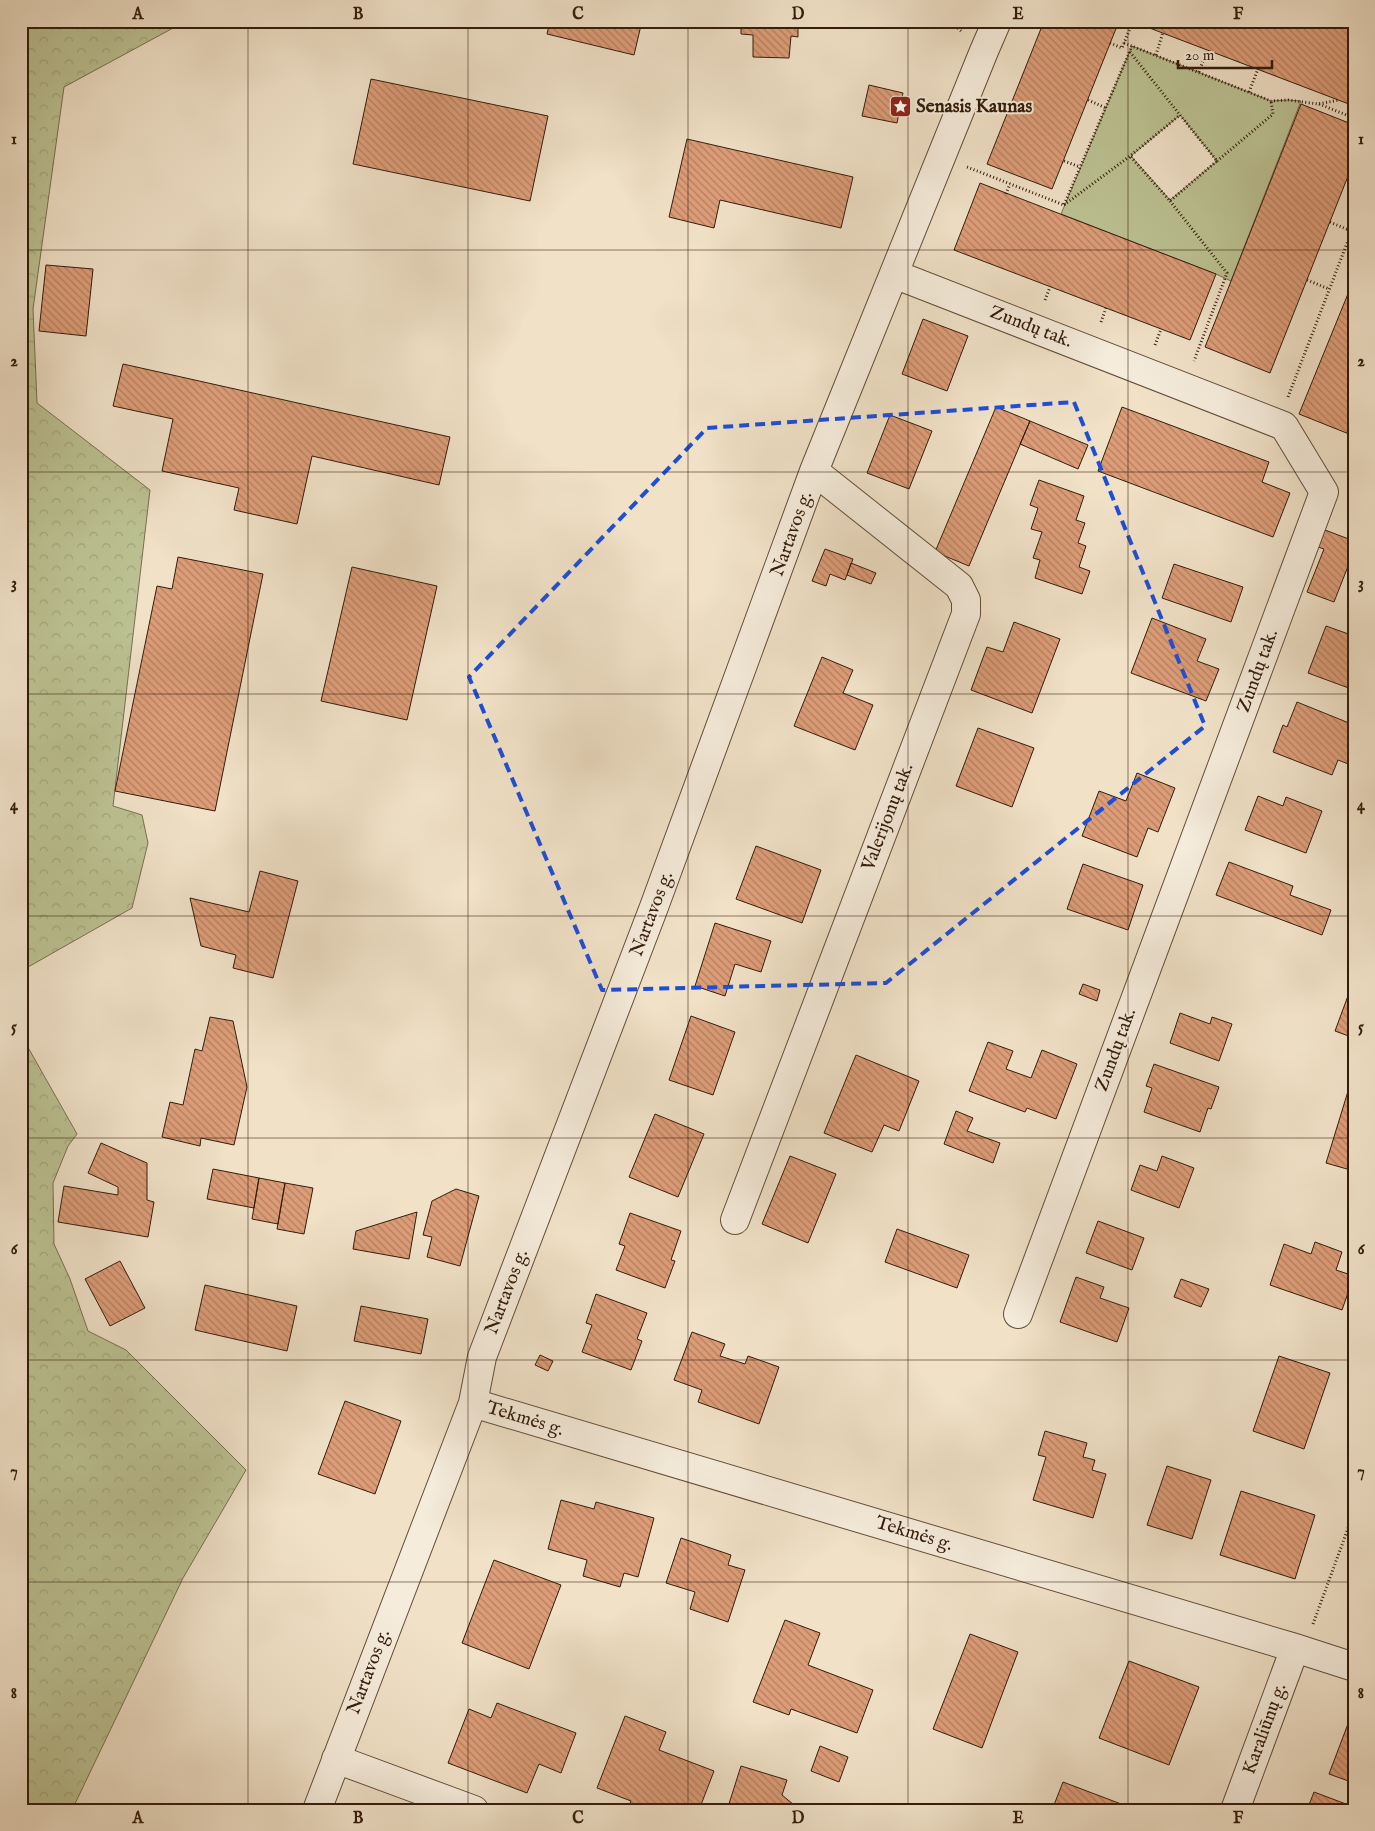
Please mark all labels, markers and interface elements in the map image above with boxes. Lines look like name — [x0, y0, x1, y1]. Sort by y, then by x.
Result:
text: A — [132, 5, 145, 25]
text: B — [353, 5, 364, 25]
text: C — [572, 5, 584, 25]
text: D — [792, 5, 805, 25]
text: E — [1012, 5, 1024, 25]
text: F — [1233, 5, 1244, 25]
scale bar — [1178, 38, 1271, 70]
text: 20 m — [1185, 46, 1215, 65]
place icon: Senasis Kaunas — [888, 95, 912, 119]
place label: Senasis Kaunas — [916, 95, 1033, 119]
text: 1 — [11, 130, 17, 150]
text: 1 — [1358, 130, 1364, 150]
street label: Zundų tak. — [986, 300, 1076, 354]
text: 2 — [10, 352, 18, 372]
text: 2 — [1357, 352, 1365, 372]
street label: Nartavos g. — [765, 488, 819, 580]
text: 3 — [11, 574, 17, 594]
text: 3 — [1358, 574, 1364, 594]
street label: Zundų tak. — [1232, 626, 1284, 716]
street label: Valerijonų tak. — [856, 760, 919, 875]
text: 4 — [10, 796, 19, 816]
text: 4 — [1357, 796, 1366, 816]
street label: Nartavos g. — [625, 868, 679, 960]
street label: Zundų tak. — [1090, 1005, 1142, 1095]
text: 5 — [11, 1018, 17, 1038]
text: 5 — [1358, 1018, 1364, 1038]
text: 6 — [11, 1240, 19, 1260]
text: 6 — [1358, 1240, 1366, 1260]
street label: Nartavos g. — [480, 1246, 534, 1338]
street label: Tekmės g. — [483, 1396, 567, 1442]
text: 7 — [10, 1462, 18, 1482]
text: 7 — [1357, 1462, 1365, 1482]
street label: Tekmės g. — [872, 1511, 956, 1557]
street label: Nartavos g. — [342, 1626, 396, 1718]
street label: Karaliūnų g. — [1237, 1680, 1293, 1778]
text: 8 — [11, 1684, 17, 1704]
text: 8 — [1358, 1684, 1364, 1704]
text: A — [132, 1809, 145, 1829]
text: B — [353, 1809, 364, 1829]
text: C — [572, 1809, 584, 1829]
text: D — [792, 1809, 805, 1829]
text: E — [1012, 1809, 1024, 1829]
text: F — [1233, 1809, 1244, 1829]

